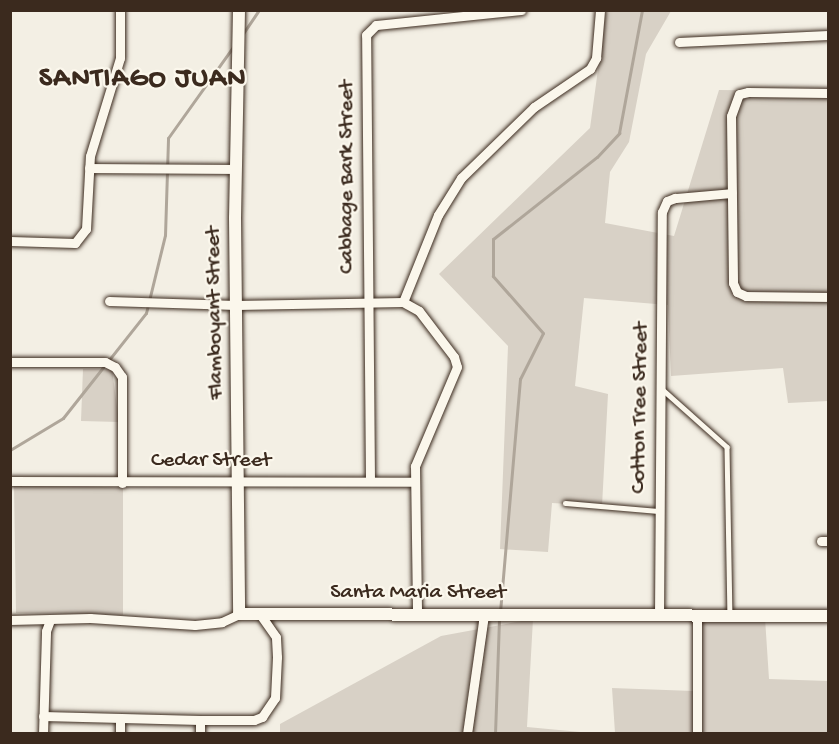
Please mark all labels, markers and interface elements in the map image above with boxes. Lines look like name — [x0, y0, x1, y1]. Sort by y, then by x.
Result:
district label: SANTIAGO JUAN — [39, 63, 247, 97]
street label: Cabbage Bark Street — [335, 80, 361, 274]
street label: Flamboyant Street — [201, 226, 231, 400]
street label: Cotton Tree Street — [626, 322, 656, 494]
street label: Cedar Street — [151, 449, 271, 475]
street label: Santa Maria Street — [330, 581, 506, 607]

